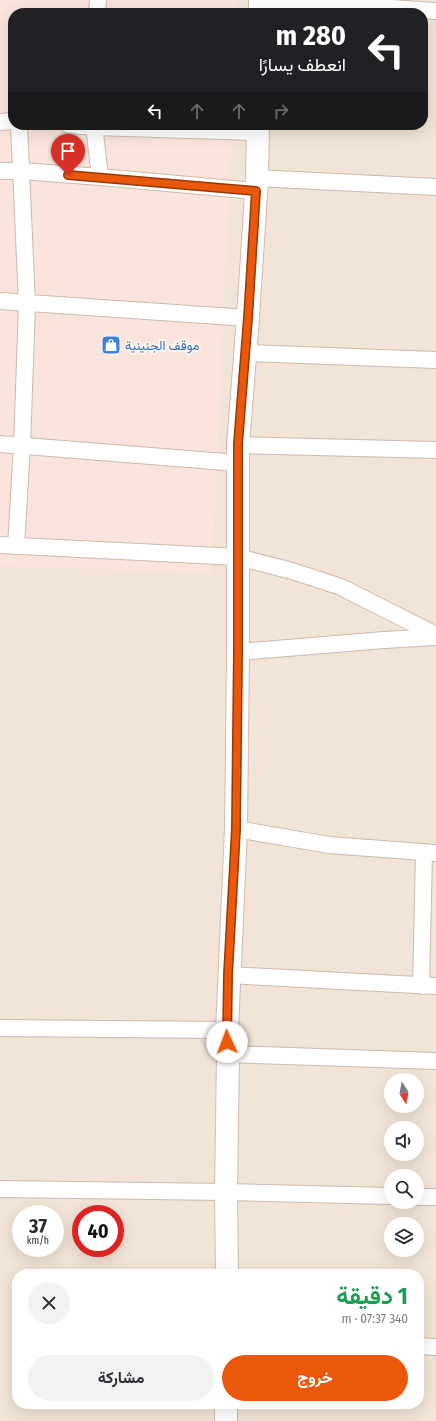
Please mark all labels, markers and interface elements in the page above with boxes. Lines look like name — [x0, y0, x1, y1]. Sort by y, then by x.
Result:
text: 280 m — [276, 19, 346, 52]
icon: left — [360, 24, 412, 76]
text: انعطف يسارًا — [259, 54, 346, 76]
icon: left — [144, 100, 166, 122]
icon: ahead — [186, 100, 208, 122]
icon: ahead — [228, 100, 250, 122]
icon: right — [270, 100, 292, 122]
pin — [51, 134, 85, 175]
icon: arrive — [57, 140, 79, 162]
shop icon: موقف الجنينية — [100, 334, 122, 356]
place label: موقف الجنينية — [125, 338, 199, 354]
position arrow — [206, 1021, 248, 1063]
north arrow — [384, 1073, 424, 1113]
map controls — [384, 1073, 424, 1257]
button: sound — [384, 1121, 424, 1161]
button: search — [384, 1169, 424, 1209]
speed limit sign: 40 — [72, 1205, 124, 1257]
text: 37 — [29, 1214, 47, 1238]
button: layers — [384, 1217, 424, 1257]
text: km/h — [27, 1235, 49, 1247]
button: close — [28, 1282, 70, 1324]
text: 1 دقيقة — [336, 1282, 408, 1310]
text: 340 m · 07:37 — [341, 1311, 408, 1326]
button: مشاركة — [28, 1355, 214, 1401]
button: خروج — [222, 1355, 408, 1401]

